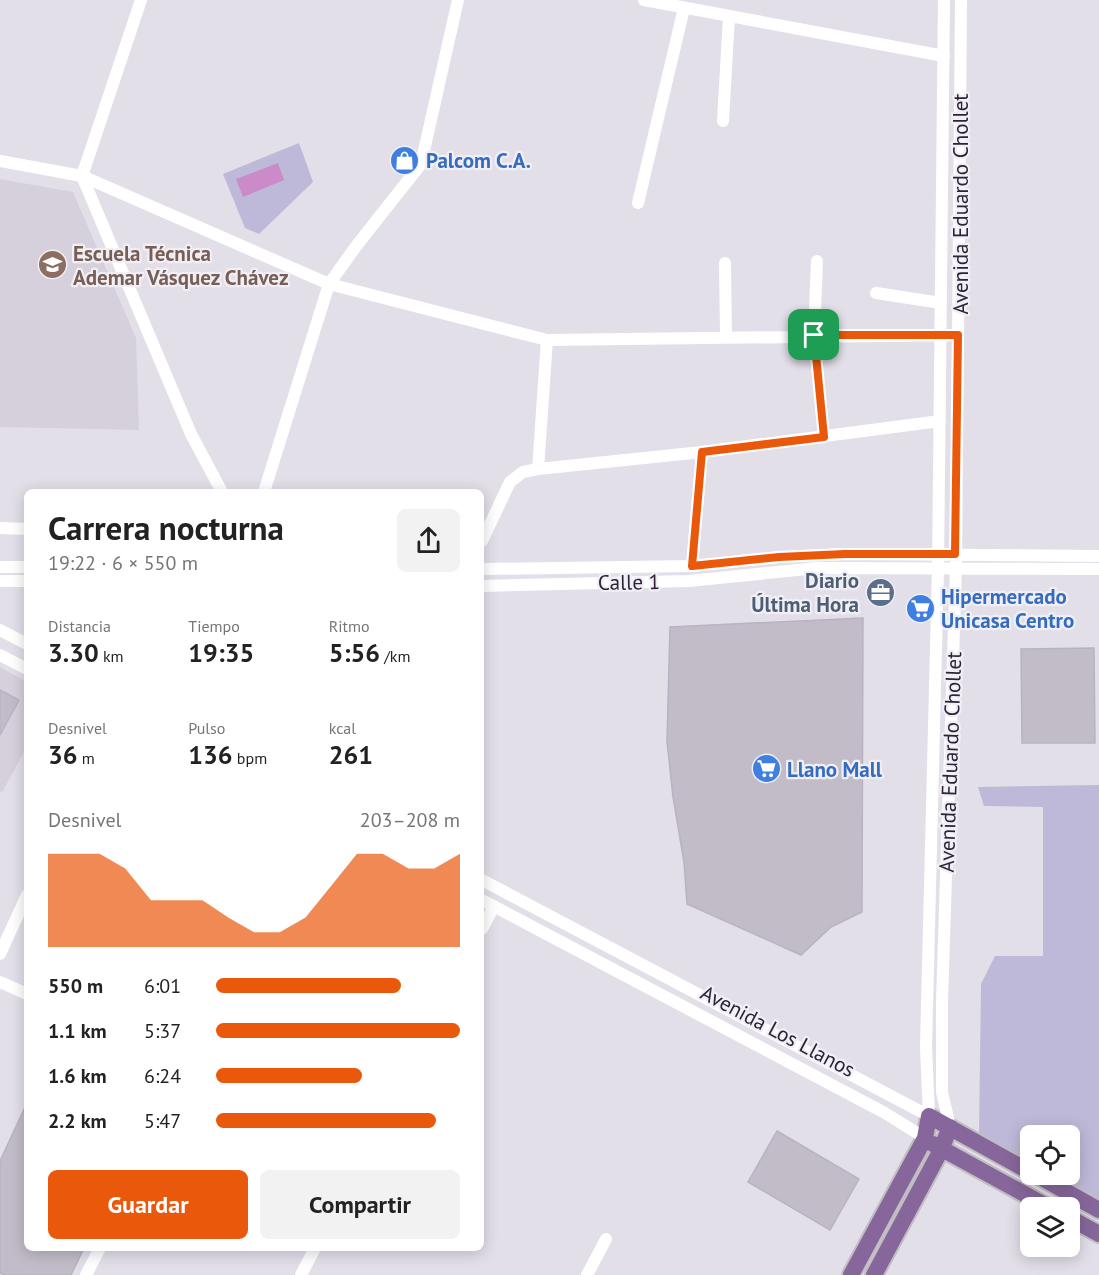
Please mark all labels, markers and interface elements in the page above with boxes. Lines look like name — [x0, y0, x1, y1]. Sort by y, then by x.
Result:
street label: Avenida Eduardo Chollet — [947, 94, 974, 314]
shop icon: Palcom C.A. — [389, 144, 421, 176]
place label: Palcom C.A. — [426, 147, 531, 174]
place label: Escuela Técnica Ademar Vásquez Chávez — [73, 240, 289, 291]
school or university icon: Escuela Técnica Ademar Vásquez Chávez — [36, 249, 68, 281]
pin — [788, 309, 839, 360]
icon: arrive — [797, 318, 830, 351]
text: Carrera nocturna — [48, 506, 284, 549]
button: share — [397, 509, 460, 572]
text: 19:22 · 6 × 550 m — [48, 550, 198, 576]
place label: Diario Última Hora — [751, 567, 859, 618]
street label: Calle 1 — [598, 568, 660, 596]
office icon: Diario Última Hora — [864, 576, 896, 608]
place label: Hipermercado Unicasa Centro — [941, 583, 1074, 634]
supermarket icon: Hipermercado Unicasa Centro — [904, 592, 936, 624]
text: Distancia — [48, 616, 111, 636]
text: Tiempo — [188, 616, 240, 636]
text: Ritmo — [329, 616, 369, 636]
text: 3.30 — [48, 636, 99, 669]
text: 19:35 — [188, 636, 254, 669]
text: 5:56 — [329, 636, 380, 669]
text: km — [99, 646, 124, 666]
text: /km — [380, 646, 410, 666]
street label: Avenida Eduardo Chollet — [933, 651, 967, 873]
text: Desnivel — [48, 718, 107, 738]
text: Pulso — [188, 718, 225, 738]
text: kcal — [329, 718, 356, 738]
text: 36 — [48, 738, 77, 771]
text: 136 — [188, 738, 233, 771]
text: 261 — [329, 738, 373, 771]
text: m — [77, 748, 95, 768]
text: bpm — [233, 748, 267, 768]
supermarket icon: Llano Mall — [750, 753, 782, 785]
place label: Llano Mall — [787, 756, 883, 783]
text: Desnivel — [48, 807, 121, 833]
text: 203–208 m — [360, 807, 460, 833]
text: 550 m — [48, 973, 103, 999]
text: 6:01 — [144, 973, 181, 999]
street label: Avenida Los Llanos — [696, 979, 860, 1083]
text: 1.1 km — [48, 1018, 107, 1044]
text: 5:37 — [144, 1018, 181, 1044]
text: 1.6 km — [48, 1063, 107, 1089]
text: 6:24 — [144, 1063, 181, 1089]
text: 2.2 km — [48, 1108, 107, 1134]
text: 5:47 — [144, 1108, 181, 1134]
map controls — [1020, 1125, 1080, 1257]
button: locate — [1020, 1125, 1080, 1185]
button: Guardar — [48, 1170, 248, 1239]
button: Compartir — [260, 1170, 460, 1239]
button: layers — [1020, 1197, 1080, 1257]

